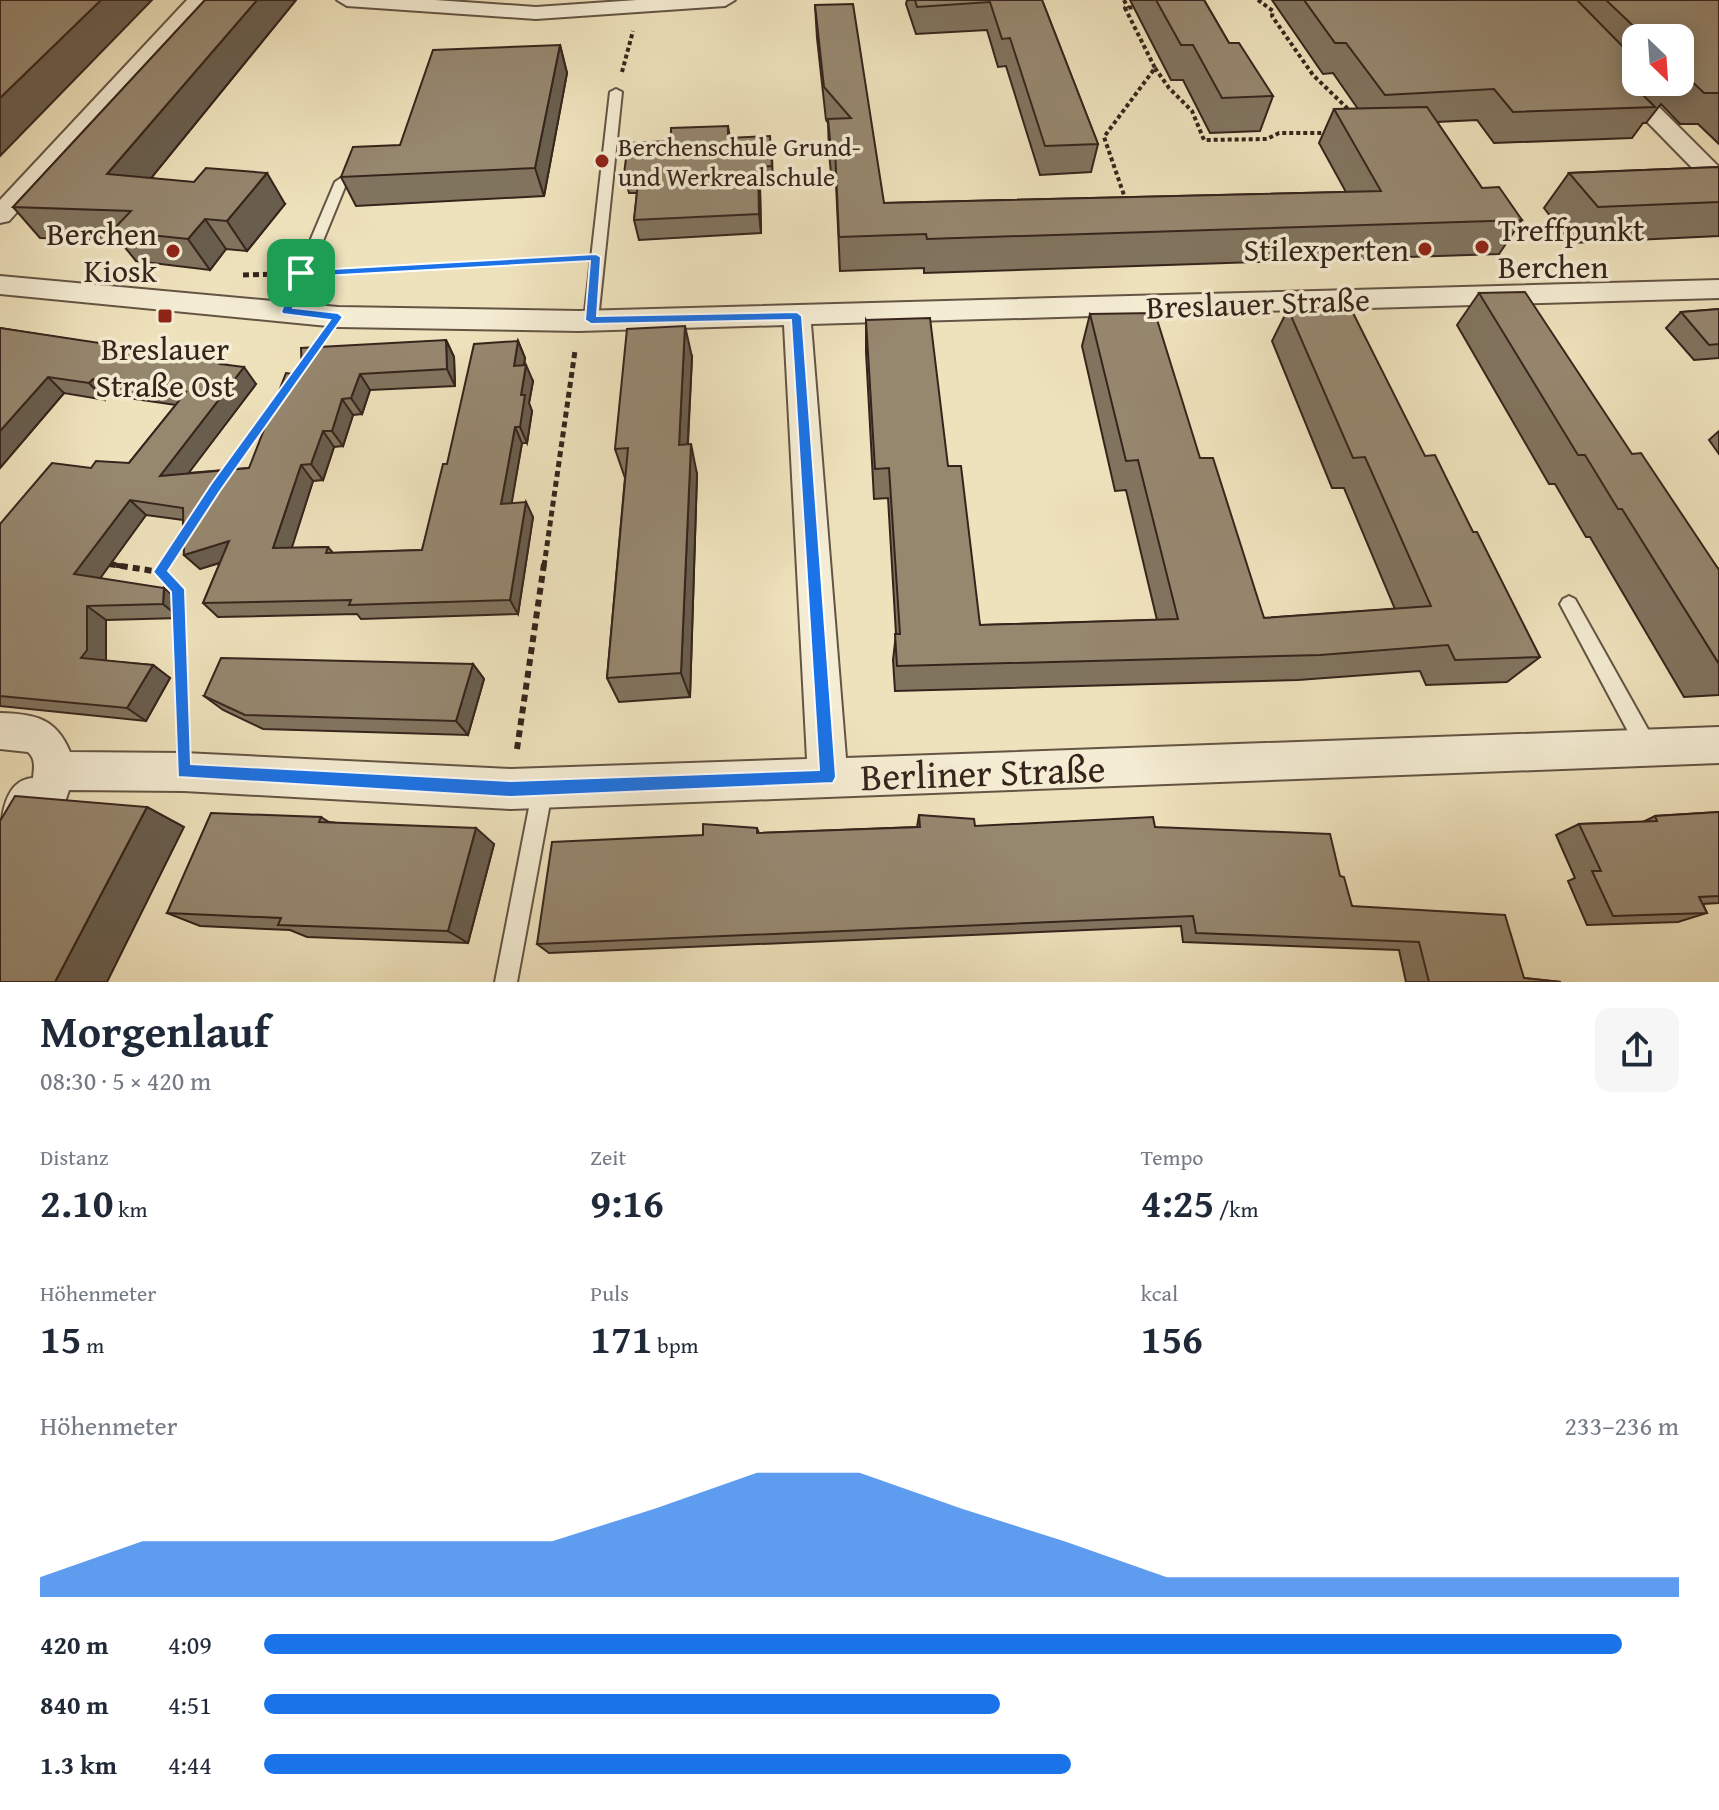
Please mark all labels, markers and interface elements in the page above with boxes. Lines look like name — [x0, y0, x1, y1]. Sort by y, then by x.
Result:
north arrow — [1622, 24, 1694, 96]
map controls — [1622, 24, 1694, 96]
place label: Berchenschule Grund- und Werkrealschule — [618, 127, 861, 196]
marker: Berchenschule Grund- und Werkrealschule — [593, 152, 611, 170]
place label: Treffpunkt Berchen — [1498, 206, 1644, 290]
place label: Berchen Kiosk — [46, 210, 158, 294]
place label: Stilexperten — [1244, 226, 1409, 273]
marker: Treffpunkt Berchen — [1473, 238, 1491, 256]
pin — [267, 239, 335, 307]
marker: Stilexperten — [1416, 240, 1434, 258]
marker: Berchen Kiosk — [164, 242, 182, 260]
icon: arrive — [279, 251, 323, 295]
street label: Breslauer Straße — [1145, 276, 1371, 330]
marker: Breslauer Straße Ost — [156, 307, 174, 325]
place label: Breslauer Straße Ost — [95, 325, 235, 409]
street label: Berliner Straße — [860, 740, 1106, 804]
text: Morgenlauf — [40, 999, 269, 1063]
button: share — [1595, 1008, 1679, 1092]
text: 08:30 · 5 × 420 m — [40, 1061, 211, 1100]
text: Distanz — [40, 1141, 108, 1173]
text: Zeit — [590, 1141, 626, 1173]
text: Tempo — [1141, 1141, 1204, 1173]
text: 2.10 — [40, 1173, 113, 1232]
text: 9:16 — [590, 1173, 664, 1232]
text: 4:25 — [1141, 1173, 1214, 1232]
text: km — [113, 1193, 147, 1225]
text: /km — [1214, 1193, 1259, 1225]
text: Höhenmeter — [40, 1277, 156, 1309]
text: Puls — [590, 1277, 629, 1309]
text: kcal — [1141, 1277, 1178, 1309]
text: 15 — [40, 1309, 81, 1368]
text: 171 — [590, 1309, 653, 1368]
text: 156 — [1141, 1309, 1203, 1368]
text: m — [81, 1329, 104, 1361]
text: bpm — [653, 1329, 699, 1361]
text: Höhenmeter — [40, 1406, 177, 1445]
text: 233–236 m — [1565, 1406, 1679, 1445]
text: 420 m — [40, 1625, 108, 1664]
text: 4:09 — [168, 1625, 212, 1664]
text: 840 m — [40, 1685, 108, 1724]
text: 4:51 — [168, 1685, 212, 1724]
text: 1.3 km — [40, 1745, 117, 1784]
text: 4:44 — [168, 1745, 212, 1784]

